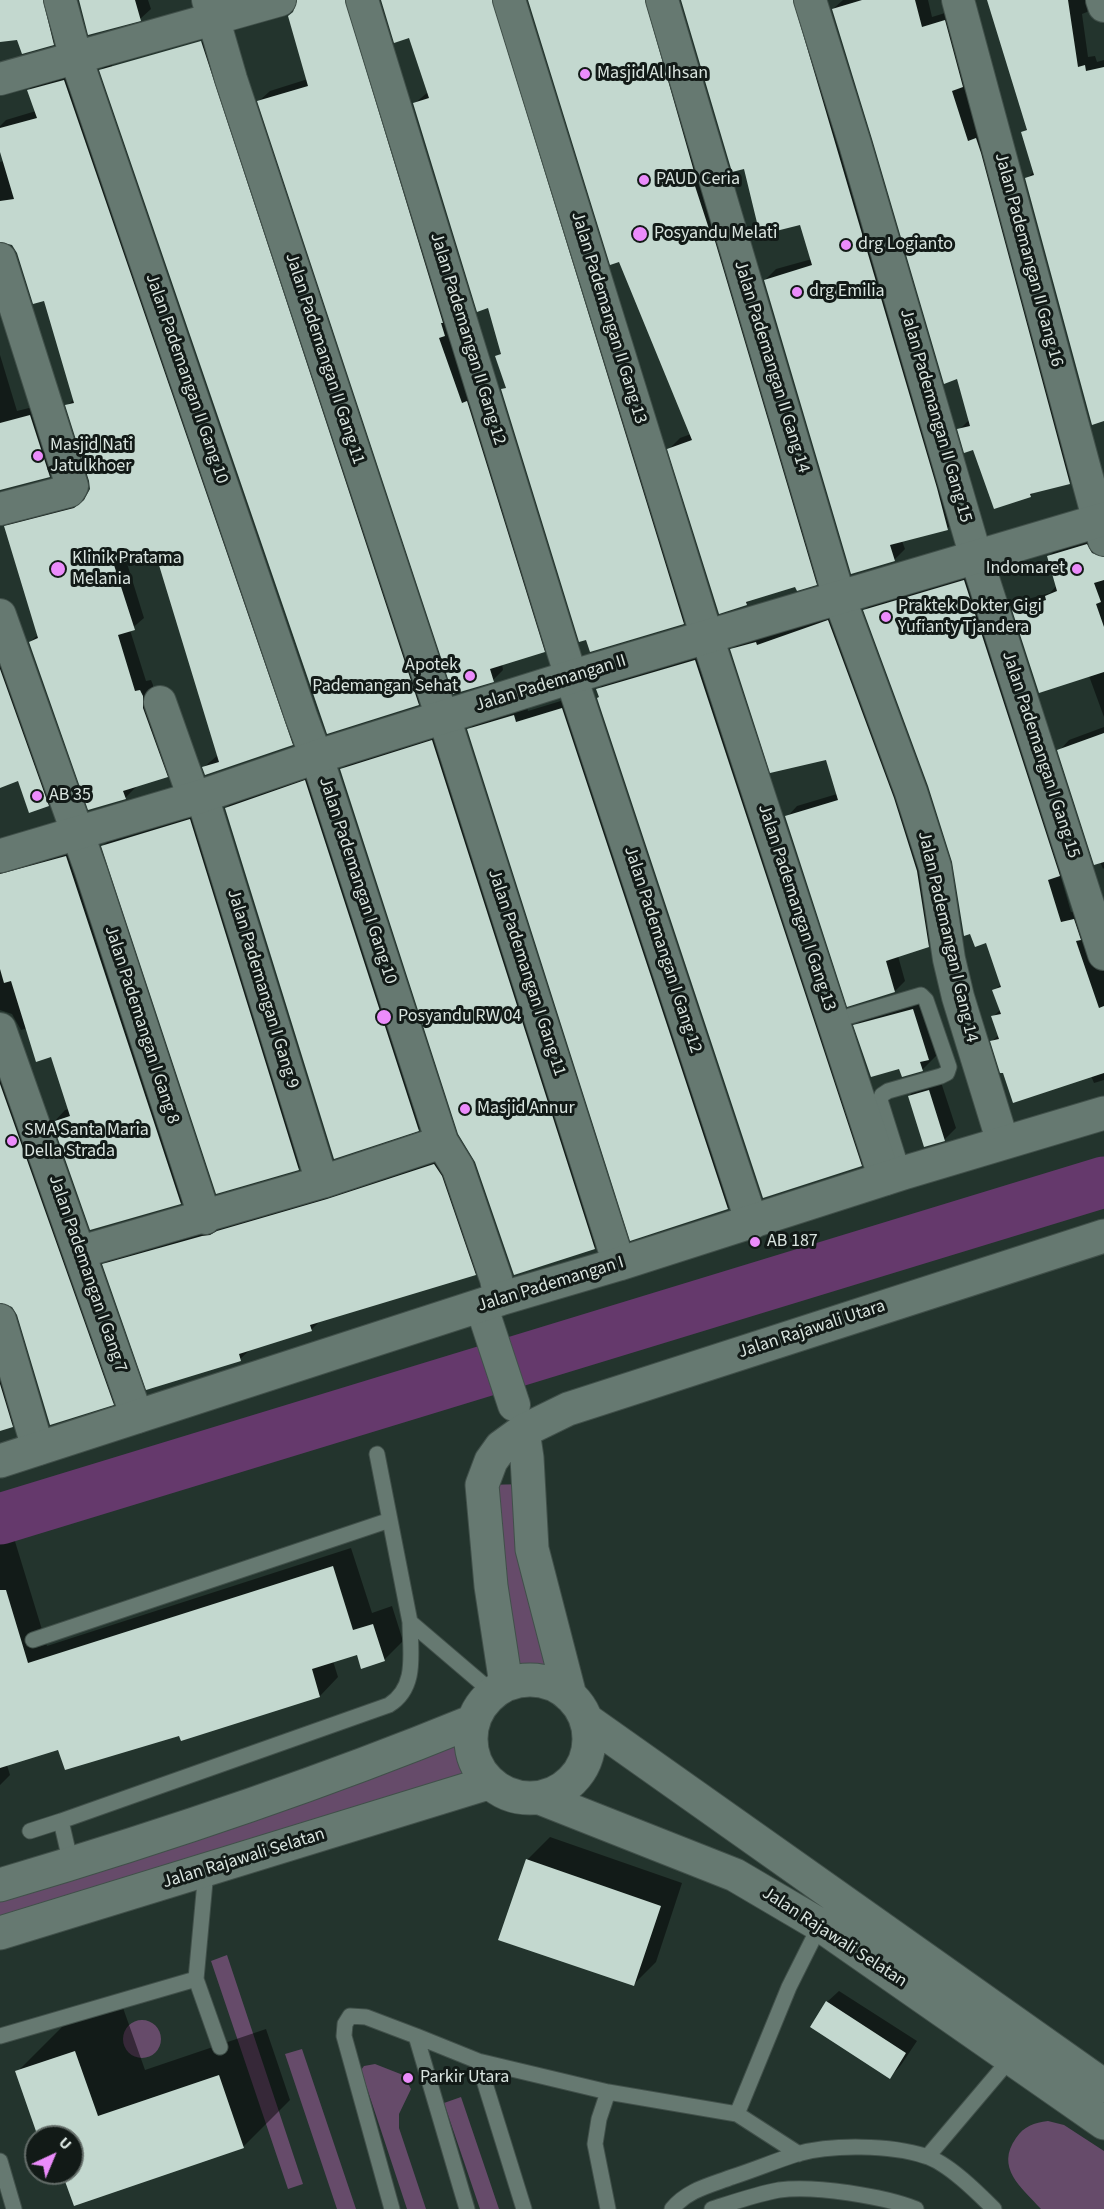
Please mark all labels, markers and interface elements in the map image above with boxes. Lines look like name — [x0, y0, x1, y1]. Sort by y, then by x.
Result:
place label: Masjid Al Ihsan — [597, 63, 708, 85]
marker: Masjid Al Ihsan — [578, 67, 592, 81]
street label: Jalan Pademangan II Gang 16 — [989, 150, 1067, 370]
place label: PAUD Ceria — [656, 169, 740, 191]
marker: PAUD Ceria — [637, 173, 651, 187]
street label: Jalan Pademangan II Gang 13 — [565, 209, 651, 427]
place label: Posyandu Melati — [654, 223, 777, 245]
marker: Posyandu Melati — [631, 225, 649, 243]
street label: Jalan Pademangan II Gang 12 — [424, 230, 510, 448]
place label: drg Logianto — [858, 234, 953, 256]
marker: drg Logianto — [839, 238, 853, 252]
street label: Jalan Pademangan II Gang 11 — [280, 251, 368, 467]
street label: Jalan Pademangan II Gang 14 — [728, 258, 814, 476]
street label: Jalan Pademangan II Gang 10 — [140, 271, 232, 487]
place label: drg Emilia — [809, 281, 885, 303]
marker: drg Emilia — [790, 285, 804, 299]
street label: Jalan Pademangan II Gang 15 — [894, 307, 976, 525]
place label: Masjid Nati Jatulkhoer — [50, 435, 133, 478]
marker: Masjid Nati Jatulkhoer — [31, 449, 45, 463]
place label: Klinik Pratama Melania — [72, 548, 182, 590]
place label: Indomaret — [986, 558, 1065, 580]
marker: Klinik Pratama Melania — [49, 560, 67, 578]
marker: Indomaret — [1070, 562, 1084, 576]
place label: Praktek Dokter Gigi Yufianty Tjandera — [898, 596, 1042, 638]
marker: Praktek Dokter Gigi Yufianty Tjandera — [879, 610, 893, 624]
street label: Jalan Pademangan I Gang 15 — [996, 649, 1084, 861]
street label: Jalan Pademangan II — [473, 651, 629, 717]
place label: Apotek Pademangan Sehat — [312, 655, 458, 698]
marker: Apotek Pademangan Sehat — [463, 669, 477, 683]
street label: Jalan Pademangan I Gang 10 — [313, 775, 401, 987]
place label: AB 35 — [49, 785, 91, 807]
marker: AB 35 — [30, 789, 44, 803]
street label: Jalan Pademangan I Gang 13 — [752, 802, 840, 1014]
street label: Jalan Pademangan I Gang 14 — [912, 829, 982, 1045]
street label: Jalan Pademangan I Gang 12 — [618, 844, 706, 1056]
street label: Jalan Pademangan I Gang 11 — [482, 867, 570, 1079]
street label: Jalan Pademangan I Gang 9 — [221, 887, 303, 1091]
street label: Jalan Pademangan I Gang 8 — [99, 923, 183, 1127]
place label: Posyandu RW 04 — [398, 1006, 521, 1028]
marker: Posyandu RW 04 — [375, 1008, 393, 1026]
place label: Masjid Annur — [477, 1098, 575, 1120]
marker: Masjid Annur — [458, 1102, 472, 1116]
place label: SMA Santa Maria Della Strada — [24, 1120, 149, 1162]
marker: SMA Santa Maria Della Strada — [5, 1134, 19, 1148]
street label: Jalan Pademangan I Gang 7 — [43, 1172, 131, 1376]
place label: AB 187 — [767, 1231, 818, 1253]
marker: AB 187 — [748, 1235, 762, 1249]
street label: Jalan Pademangan I — [475, 1252, 627, 1318]
street label: Jalan Rajawali Utara — [736, 1296, 888, 1364]
street label: Jalan Rajawali Selatan — [160, 1824, 328, 1894]
street label: Jalan Rajawali Selatan — [757, 1883, 911, 1993]
place label: Parkir Utara — [420, 2067, 509, 2089]
marker: Parkir Utara — [401, 2071, 415, 2085]
north arrow — [24, 2125, 84, 2185]
text: U — [54, 2132, 77, 2155]

